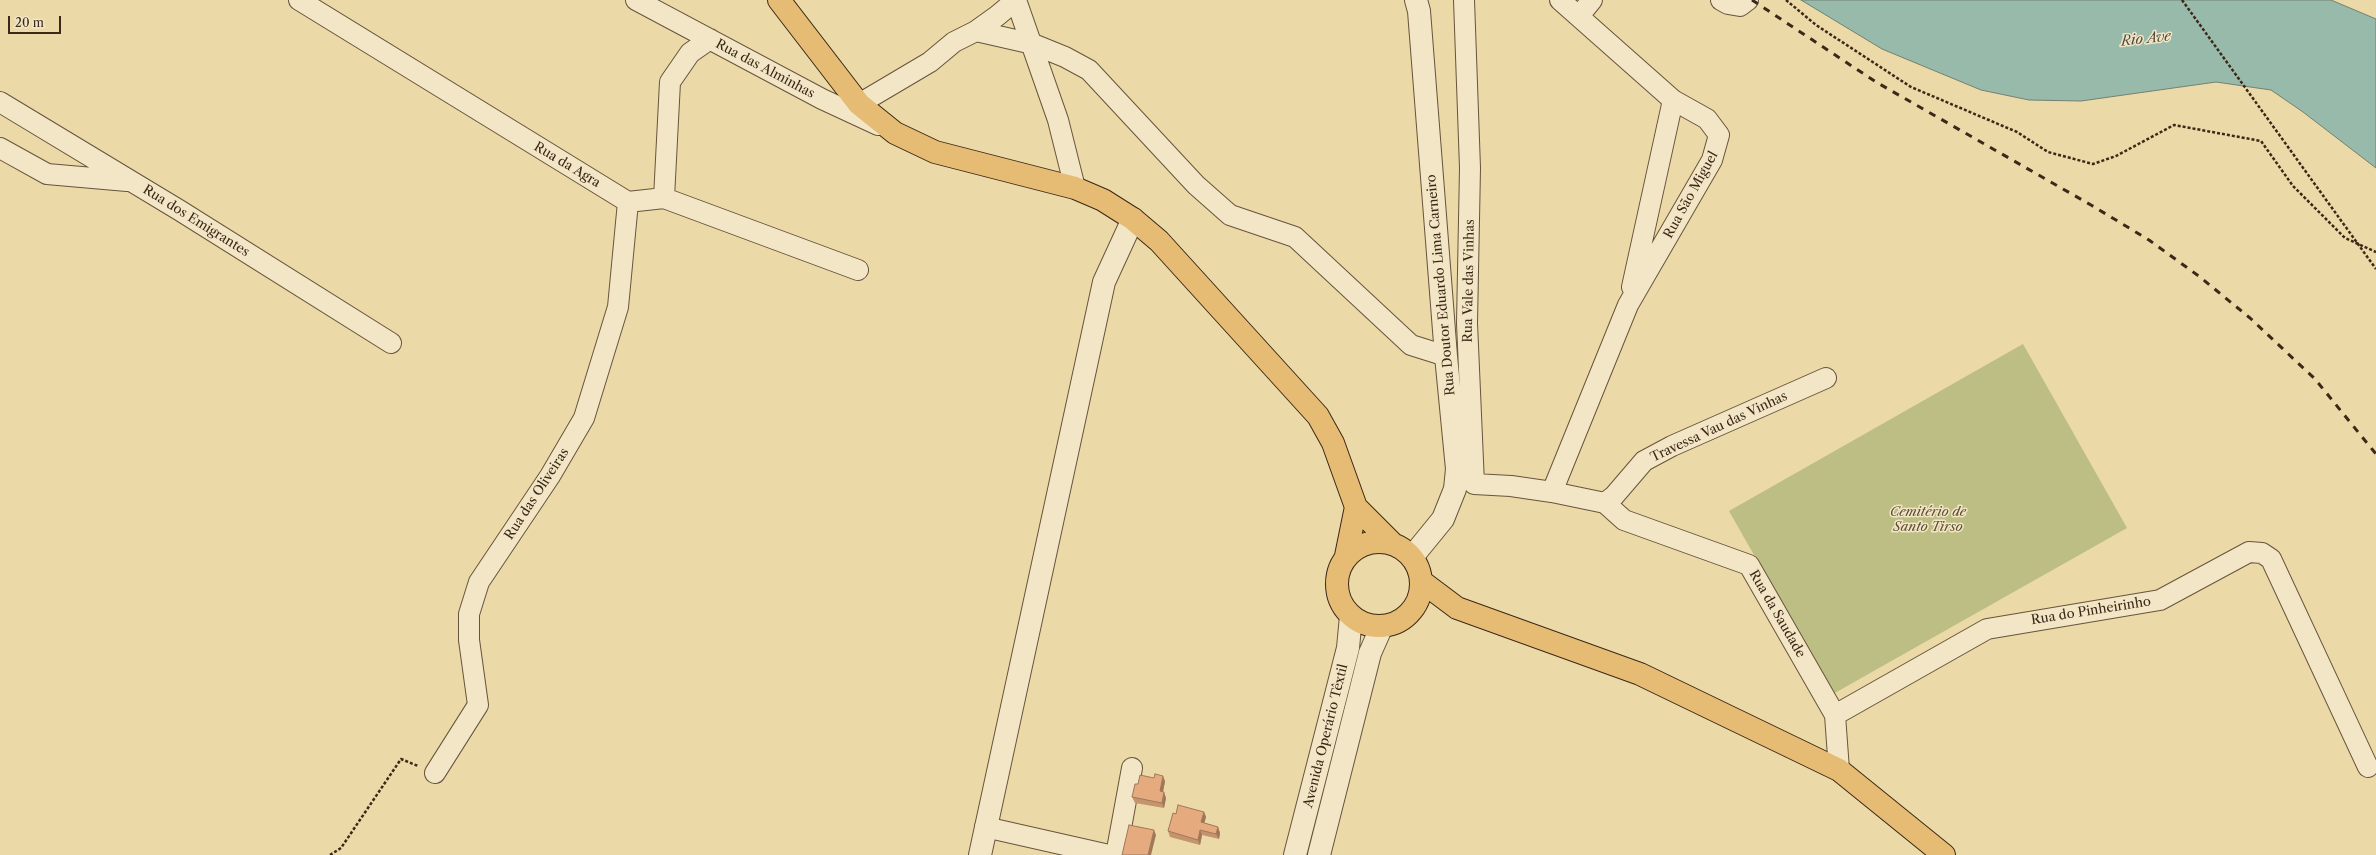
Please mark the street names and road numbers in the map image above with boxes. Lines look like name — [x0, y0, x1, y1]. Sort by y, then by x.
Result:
street label: Rua das Alminhas — [713, 36, 817, 102]
street label: Rua da Agra — [531, 139, 603, 191]
street label: Rua São Miguel — [1661, 149, 1721, 241]
street label: Rua Doutor Eduardo Lima Carneiro — [1424, 174, 1458, 396]
street label: Rua dos Emigrantes — [140, 182, 252, 260]
street label: Rua Vale das Vinhas — [1460, 219, 1478, 343]
street label: Travessa Vau das Vinhas — [1648, 388, 1790, 466]
street label: Rua das Oliveiras — [502, 445, 572, 543]
street label: Rua da Saudade — [1746, 567, 1808, 661]
street label: Rua do Pinheirinho — [2030, 594, 2152, 628]
street label: Avenida Operário Têxtil — [1301, 663, 1351, 809]

